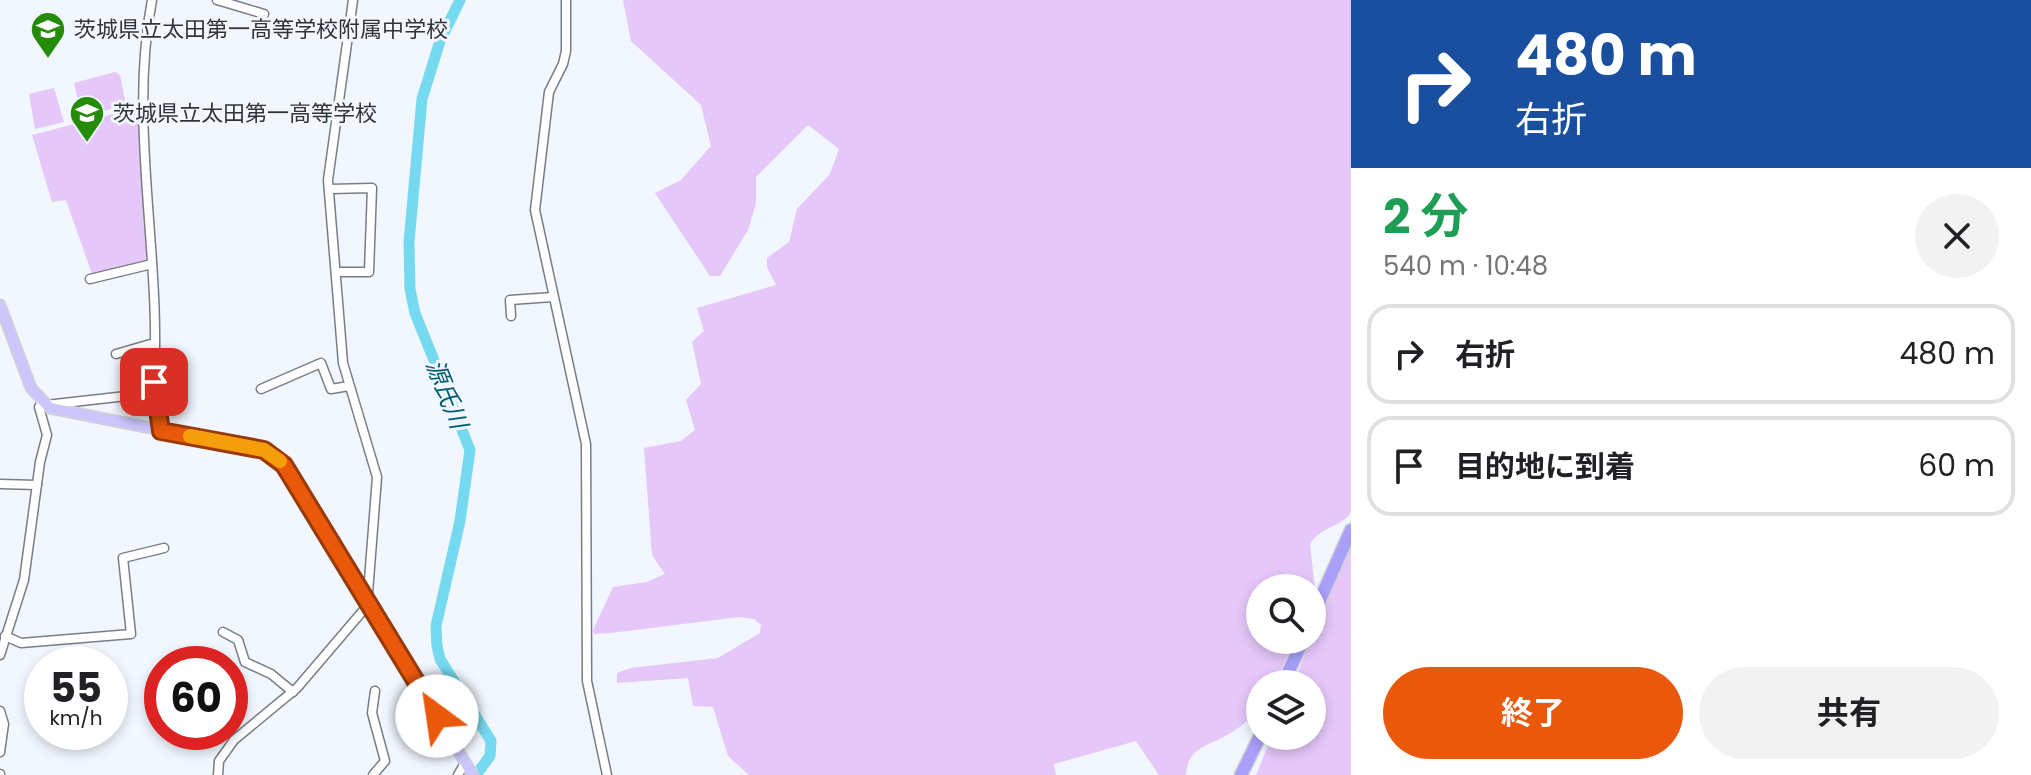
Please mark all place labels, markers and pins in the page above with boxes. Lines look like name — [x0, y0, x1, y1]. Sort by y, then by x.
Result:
school or university icon: 茨城県立太田第一高等学校附属中学校 — [29, 10, 67, 60]
place label: 茨城県立太田第一高等学校附属中学校 — [74, 14, 448, 45]
school or university icon: 茨城県立太田第一高等学校 — [68, 94, 106, 144]
place label: 茨城県立太田第一高等学校 — [113, 98, 377, 129]
pin — [120, 348, 188, 416]

